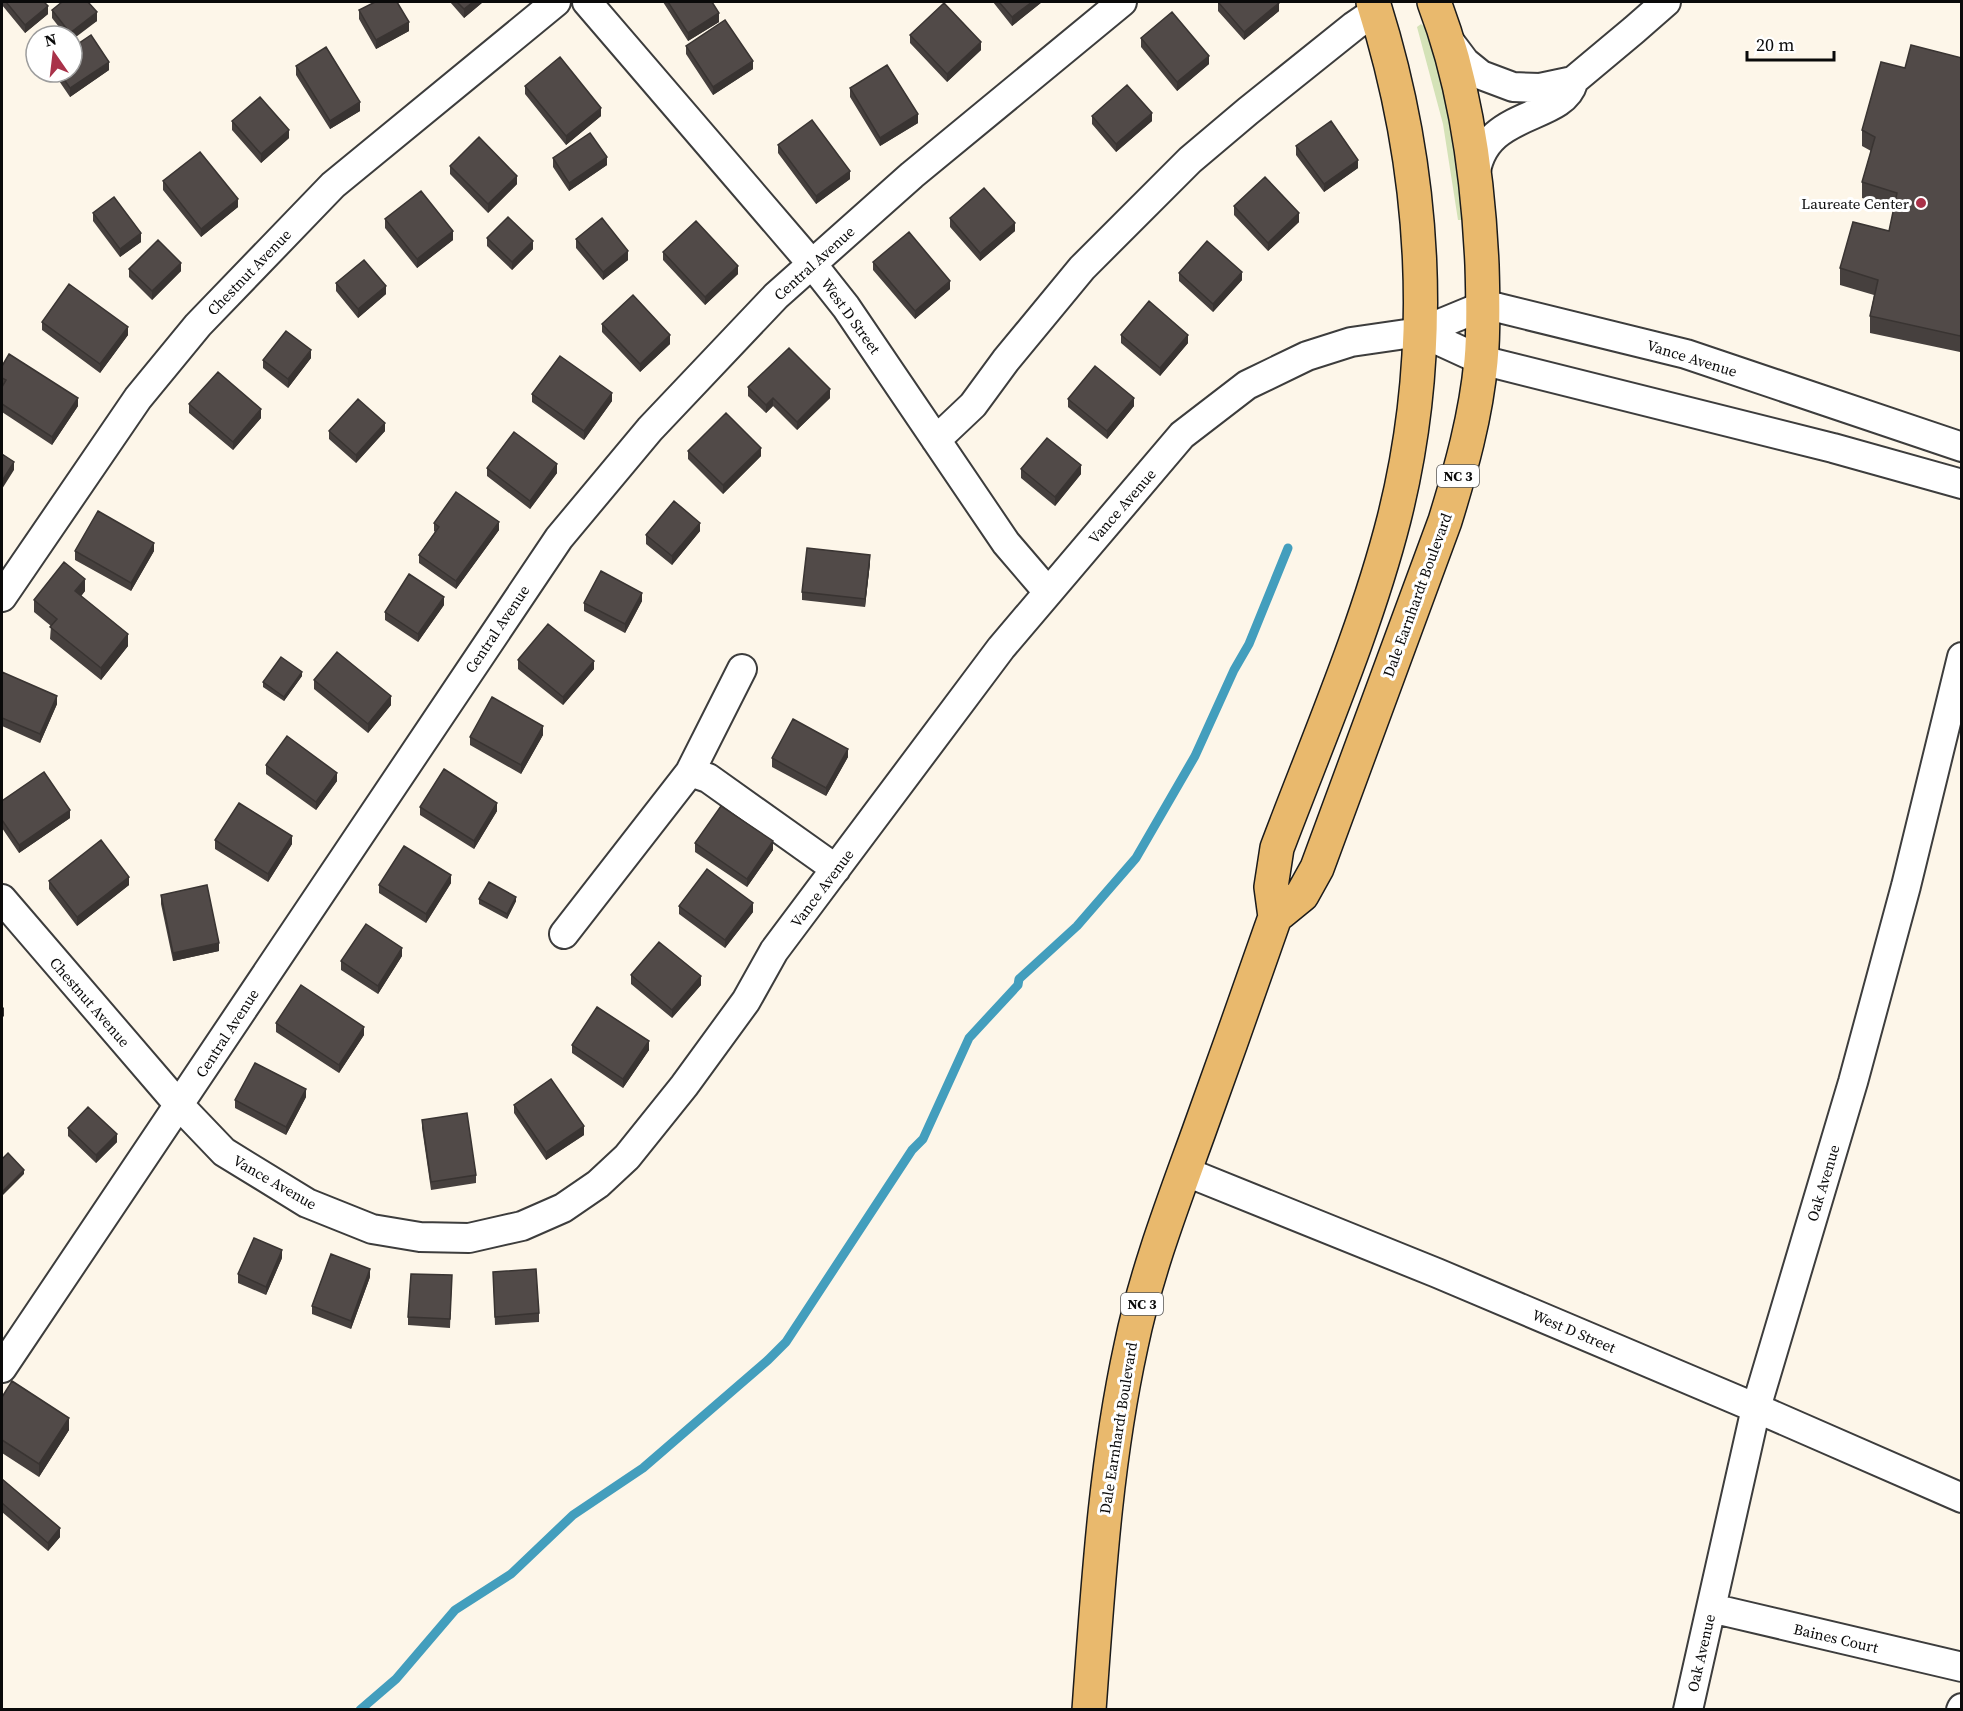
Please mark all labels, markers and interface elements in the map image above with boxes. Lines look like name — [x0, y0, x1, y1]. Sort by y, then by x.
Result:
north arrow — [24, 24, 84, 84]
scale bar — [1747, 24, 1834, 62]
text: N — [42, 27, 59, 52]
text: 20 m — [1756, 32, 1794, 57]
place label: Laureate Center — [1801, 193, 1910, 214]
marker: Laureate Center — [1914, 196, 1928, 210]
street label: Central Avenue — [769, 221, 859, 305]
street label: Chestnut Avenue — [202, 224, 296, 320]
street label: West D Street — [816, 274, 886, 358]
street label: Vance Avenue — [1644, 334, 1740, 382]
street label: Vance Avenue — [1083, 464, 1161, 548]
road number: NC 3 — [1437, 465, 1479, 487]
street label: Dale Earnhardt Boulevard — [1377, 509, 1457, 680]
street label: Central Avenue — [460, 581, 534, 677]
street label: Vance Avenue — [786, 844, 859, 932]
street label: Chestnut Avenue — [45, 953, 135, 1052]
street label: Central Avenue — [190, 984, 264, 1082]
street label: Oak Avenue — [1801, 1142, 1845, 1224]
street label: Vance Avenue — [229, 1150, 321, 1215]
road number: NC 3 — [1121, 1293, 1163, 1315]
street label: West D Street — [1529, 1304, 1619, 1358]
street label: Dale Earnhardt Boulevard — [1094, 1340, 1142, 1515]
street label: Oak Avenue — [1682, 1612, 1720, 1694]
street label: Baines Court — [1792, 1618, 1880, 1658]

